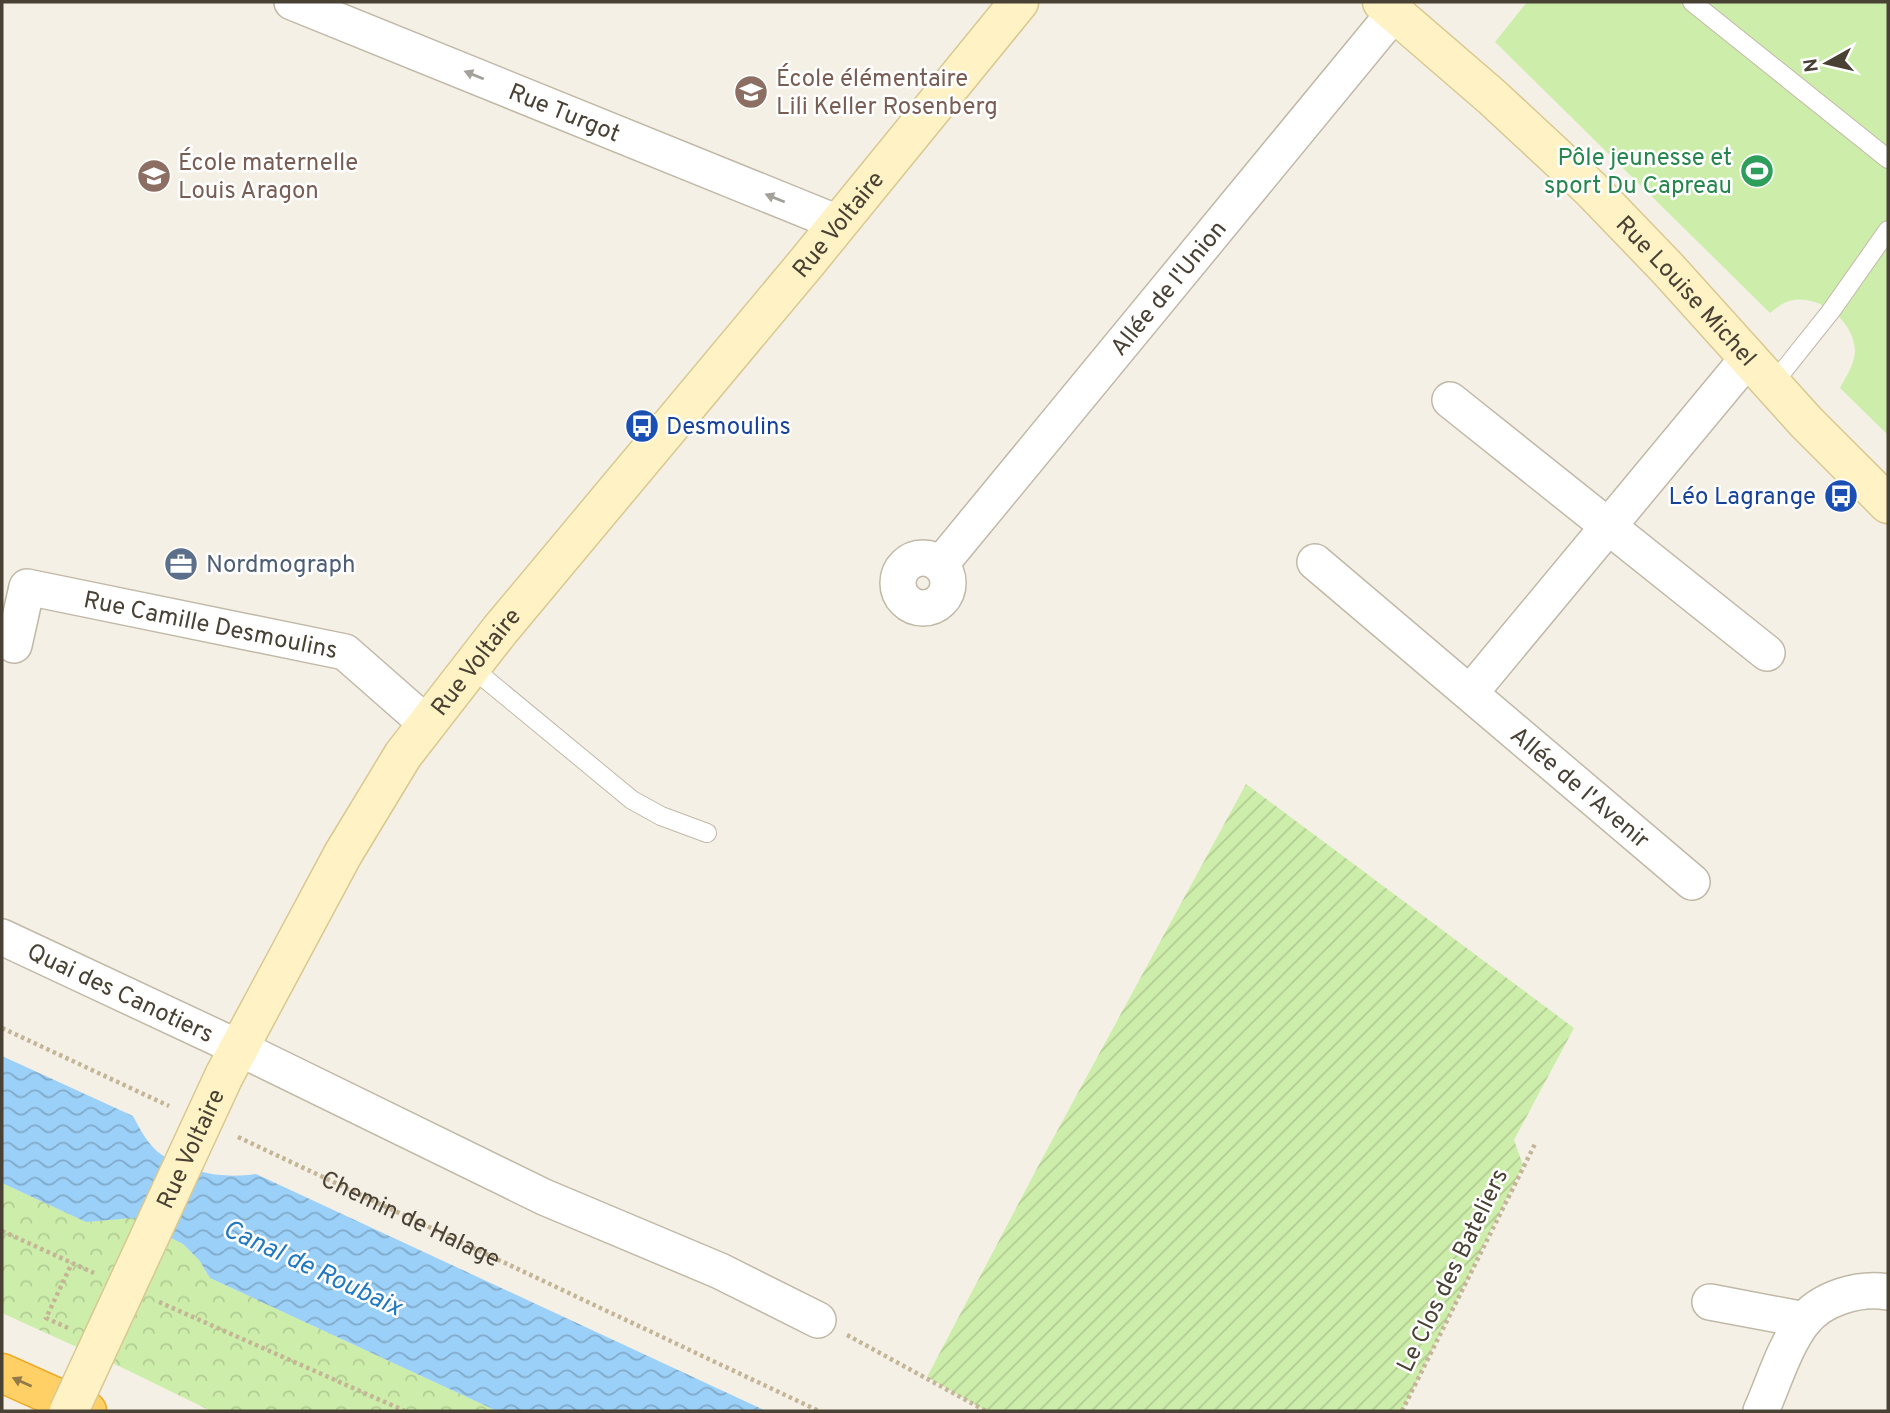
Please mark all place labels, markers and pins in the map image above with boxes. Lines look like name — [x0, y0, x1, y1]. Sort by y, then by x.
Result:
place label: École élémentaire Lili Keller Rosenberg — [776, 63, 998, 123]
school or university icon: École élémentaire Lili Keller Rosenberg — [732, 73, 770, 111]
place label: Pôle jeunesse et sport Du Capreau — [1544, 144, 1732, 202]
place label: École maternelle Louis Aragon — [178, 147, 358, 207]
sports icon: Pôle jeunesse et sport Du Capreau — [1738, 152, 1776, 190]
school or university icon: École maternelle Louis Aragon — [135, 157, 173, 195]
bus stop icon: Desmoulins — [623, 407, 661, 445]
place label: Desmoulins — [666, 413, 791, 443]
bus stop icon: Léo Lagrange — [1822, 477, 1860, 515]
place label: Léo Lagrange — [1669, 483, 1816, 513]
office icon: Nordmograph — [162, 545, 200, 583]
place label: Nordmograph — [206, 551, 356, 581]

